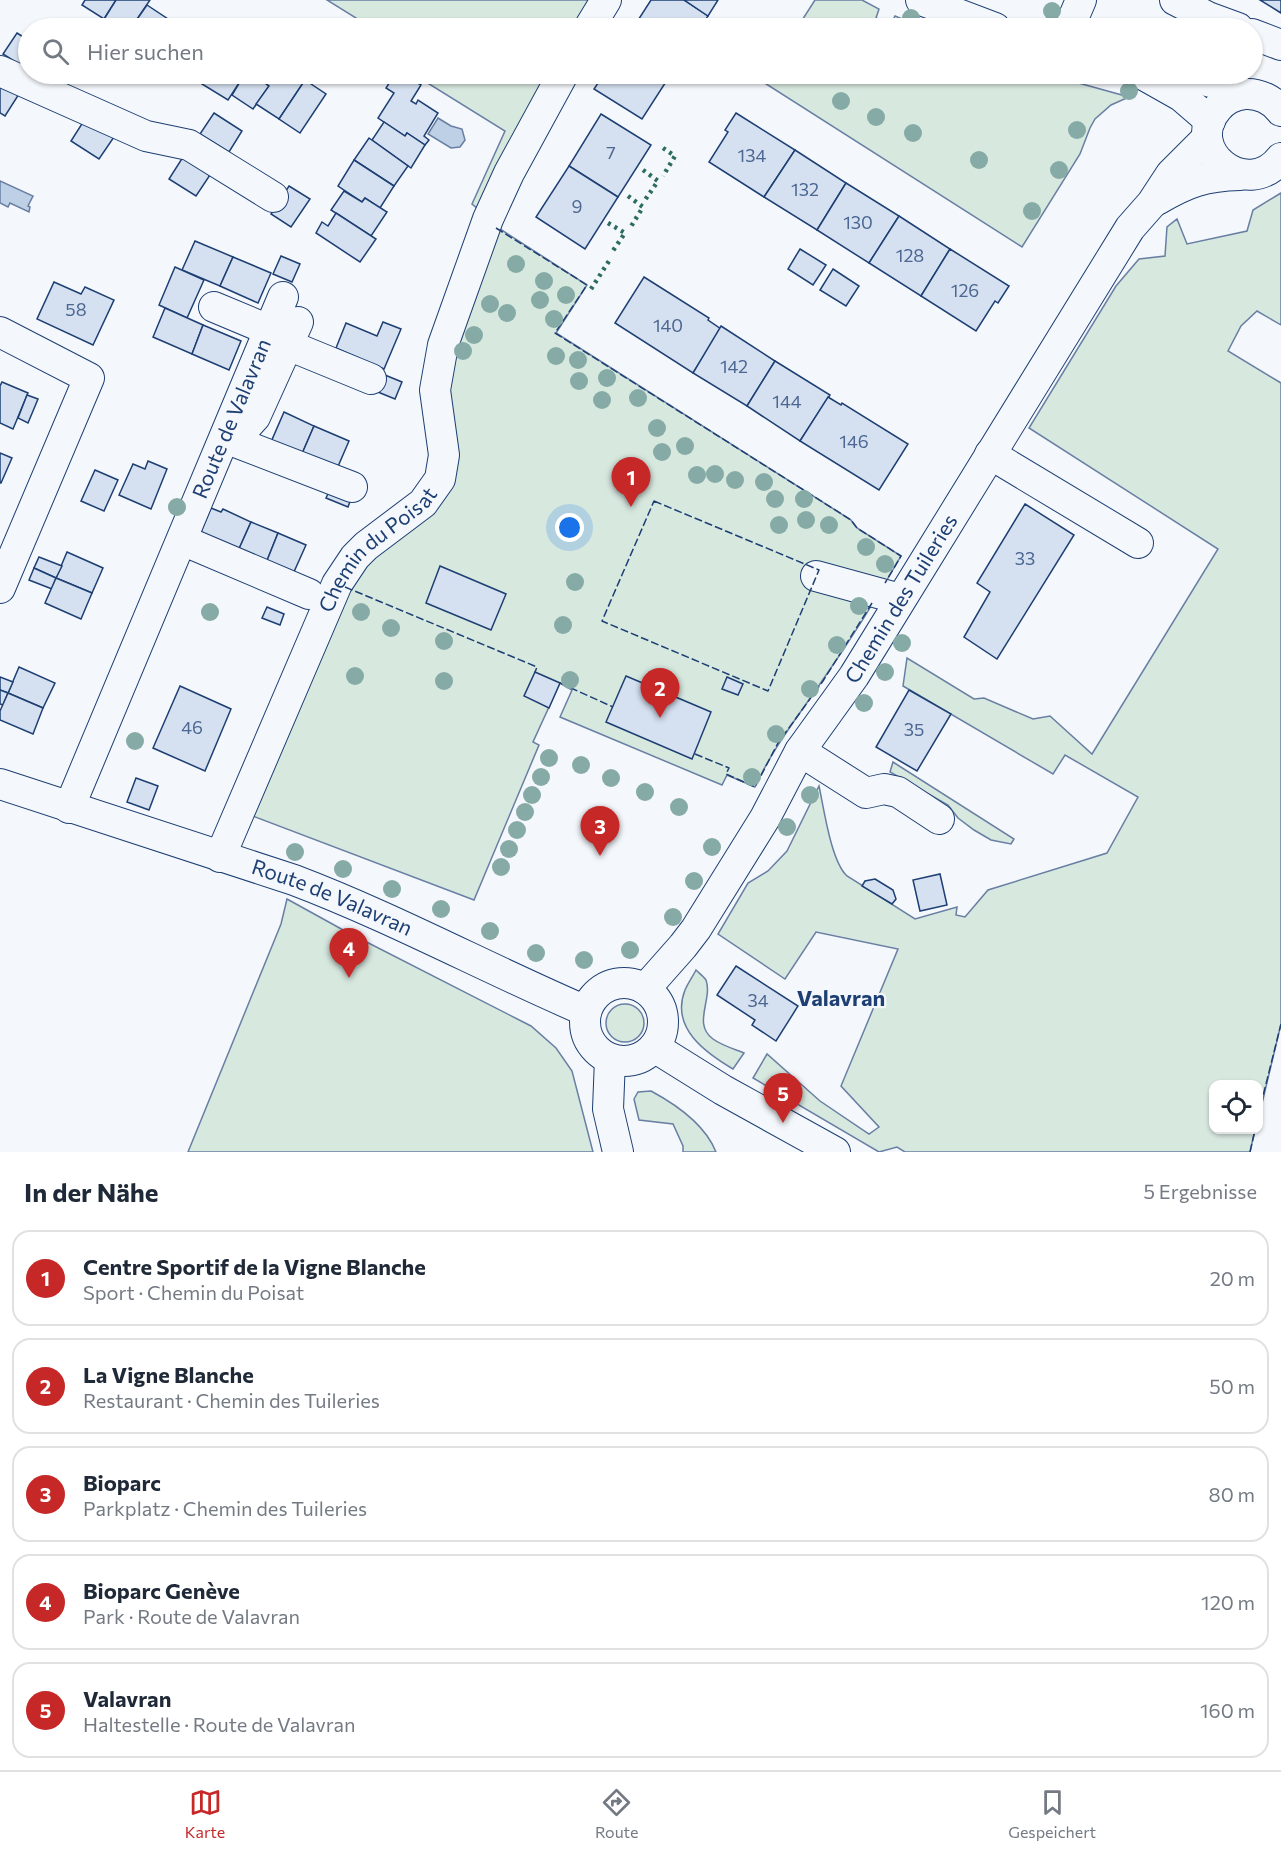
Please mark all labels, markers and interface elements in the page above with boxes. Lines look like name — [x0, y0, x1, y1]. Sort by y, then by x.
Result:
search box — [18, 18, 1263, 84]
icon: search — [39, 35, 72, 68]
text: Hier suchen — [87, 38, 204, 65]
house number: 7 — [606, 141, 616, 163]
house number: 134 — [738, 144, 767, 166]
house number: 132 — [791, 178, 819, 200]
house number: 9 — [572, 195, 582, 217]
house number: 130 — [843, 211, 873, 233]
house number: 128 — [896, 244, 924, 266]
house number: 126 — [951, 279, 979, 301]
house number: 58 — [65, 298, 87, 320]
house number: 140 — [653, 314, 683, 336]
street label: Route de Valavran — [186, 335, 275, 502]
house number: 142 — [720, 355, 748, 377]
house number: 144 — [772, 390, 802, 412]
house number: 146 — [839, 430, 869, 452]
pin: 1 — [612, 458, 650, 507]
street label: Chemin du Poisat — [312, 482, 441, 616]
street label: Chemin des Tuileries — [839, 509, 962, 687]
your location — [555, 513, 584, 542]
house number: 33 — [1015, 547, 1035, 569]
pin: 2 — [640, 668, 680, 718]
house number: 46 — [181, 716, 203, 738]
house number: 35 — [904, 718, 924, 740]
pin: 3 — [580, 806, 620, 856]
street label: Route de Valavran — [249, 853, 417, 940]
pin: 4 — [330, 928, 368, 978]
district label: Valavran — [797, 984, 885, 1011]
house number: 34 — [747, 989, 769, 1011]
pin: 5 — [764, 1074, 802, 1123]
map controls — [1209, 1080, 1263, 1134]
button: locate — [1209, 1080, 1263, 1134]
text: In der Nähe — [24, 1176, 159, 1207]
text: 5 Ergebnisse — [1143, 1179, 1257, 1203]
text: Centre Sportif de la Vigne Blanche — [83, 1253, 426, 1280]
text: 1 — [41, 1266, 50, 1290]
text: 20 m — [1210, 1266, 1255, 1290]
text: Sport · Chemin du Poisat — [83, 1280, 304, 1304]
text: La Vigne Blanche — [83, 1361, 254, 1388]
text: 2 — [40, 1374, 51, 1398]
text: 50 m — [1209, 1374, 1255, 1398]
text: Restaurant · Chemin des Tuileries — [83, 1388, 380, 1412]
text: Bioparc — [83, 1469, 161, 1496]
text: 3 — [40, 1482, 51, 1506]
text: 80 m — [1209, 1482, 1255, 1506]
text: Parkplatz · Chemin des Tuileries — [83, 1496, 367, 1520]
text: Bioparc Genève — [83, 1577, 240, 1604]
text: 4 — [39, 1590, 52, 1614]
text: 120 m — [1201, 1590, 1255, 1614]
text: Park · Route de Valavran — [83, 1604, 300, 1628]
text: Valavran — [83, 1685, 171, 1712]
text: 5 — [40, 1698, 51, 1722]
text: 160 m — [1200, 1698, 1255, 1722]
text: Haltestelle · Route de Valavran — [83, 1712, 356, 1736]
tab: Karte — [185, 1786, 225, 1841]
tab: Route — [595, 1786, 639, 1841]
tab: Gespeichert — [1008, 1786, 1096, 1841]

